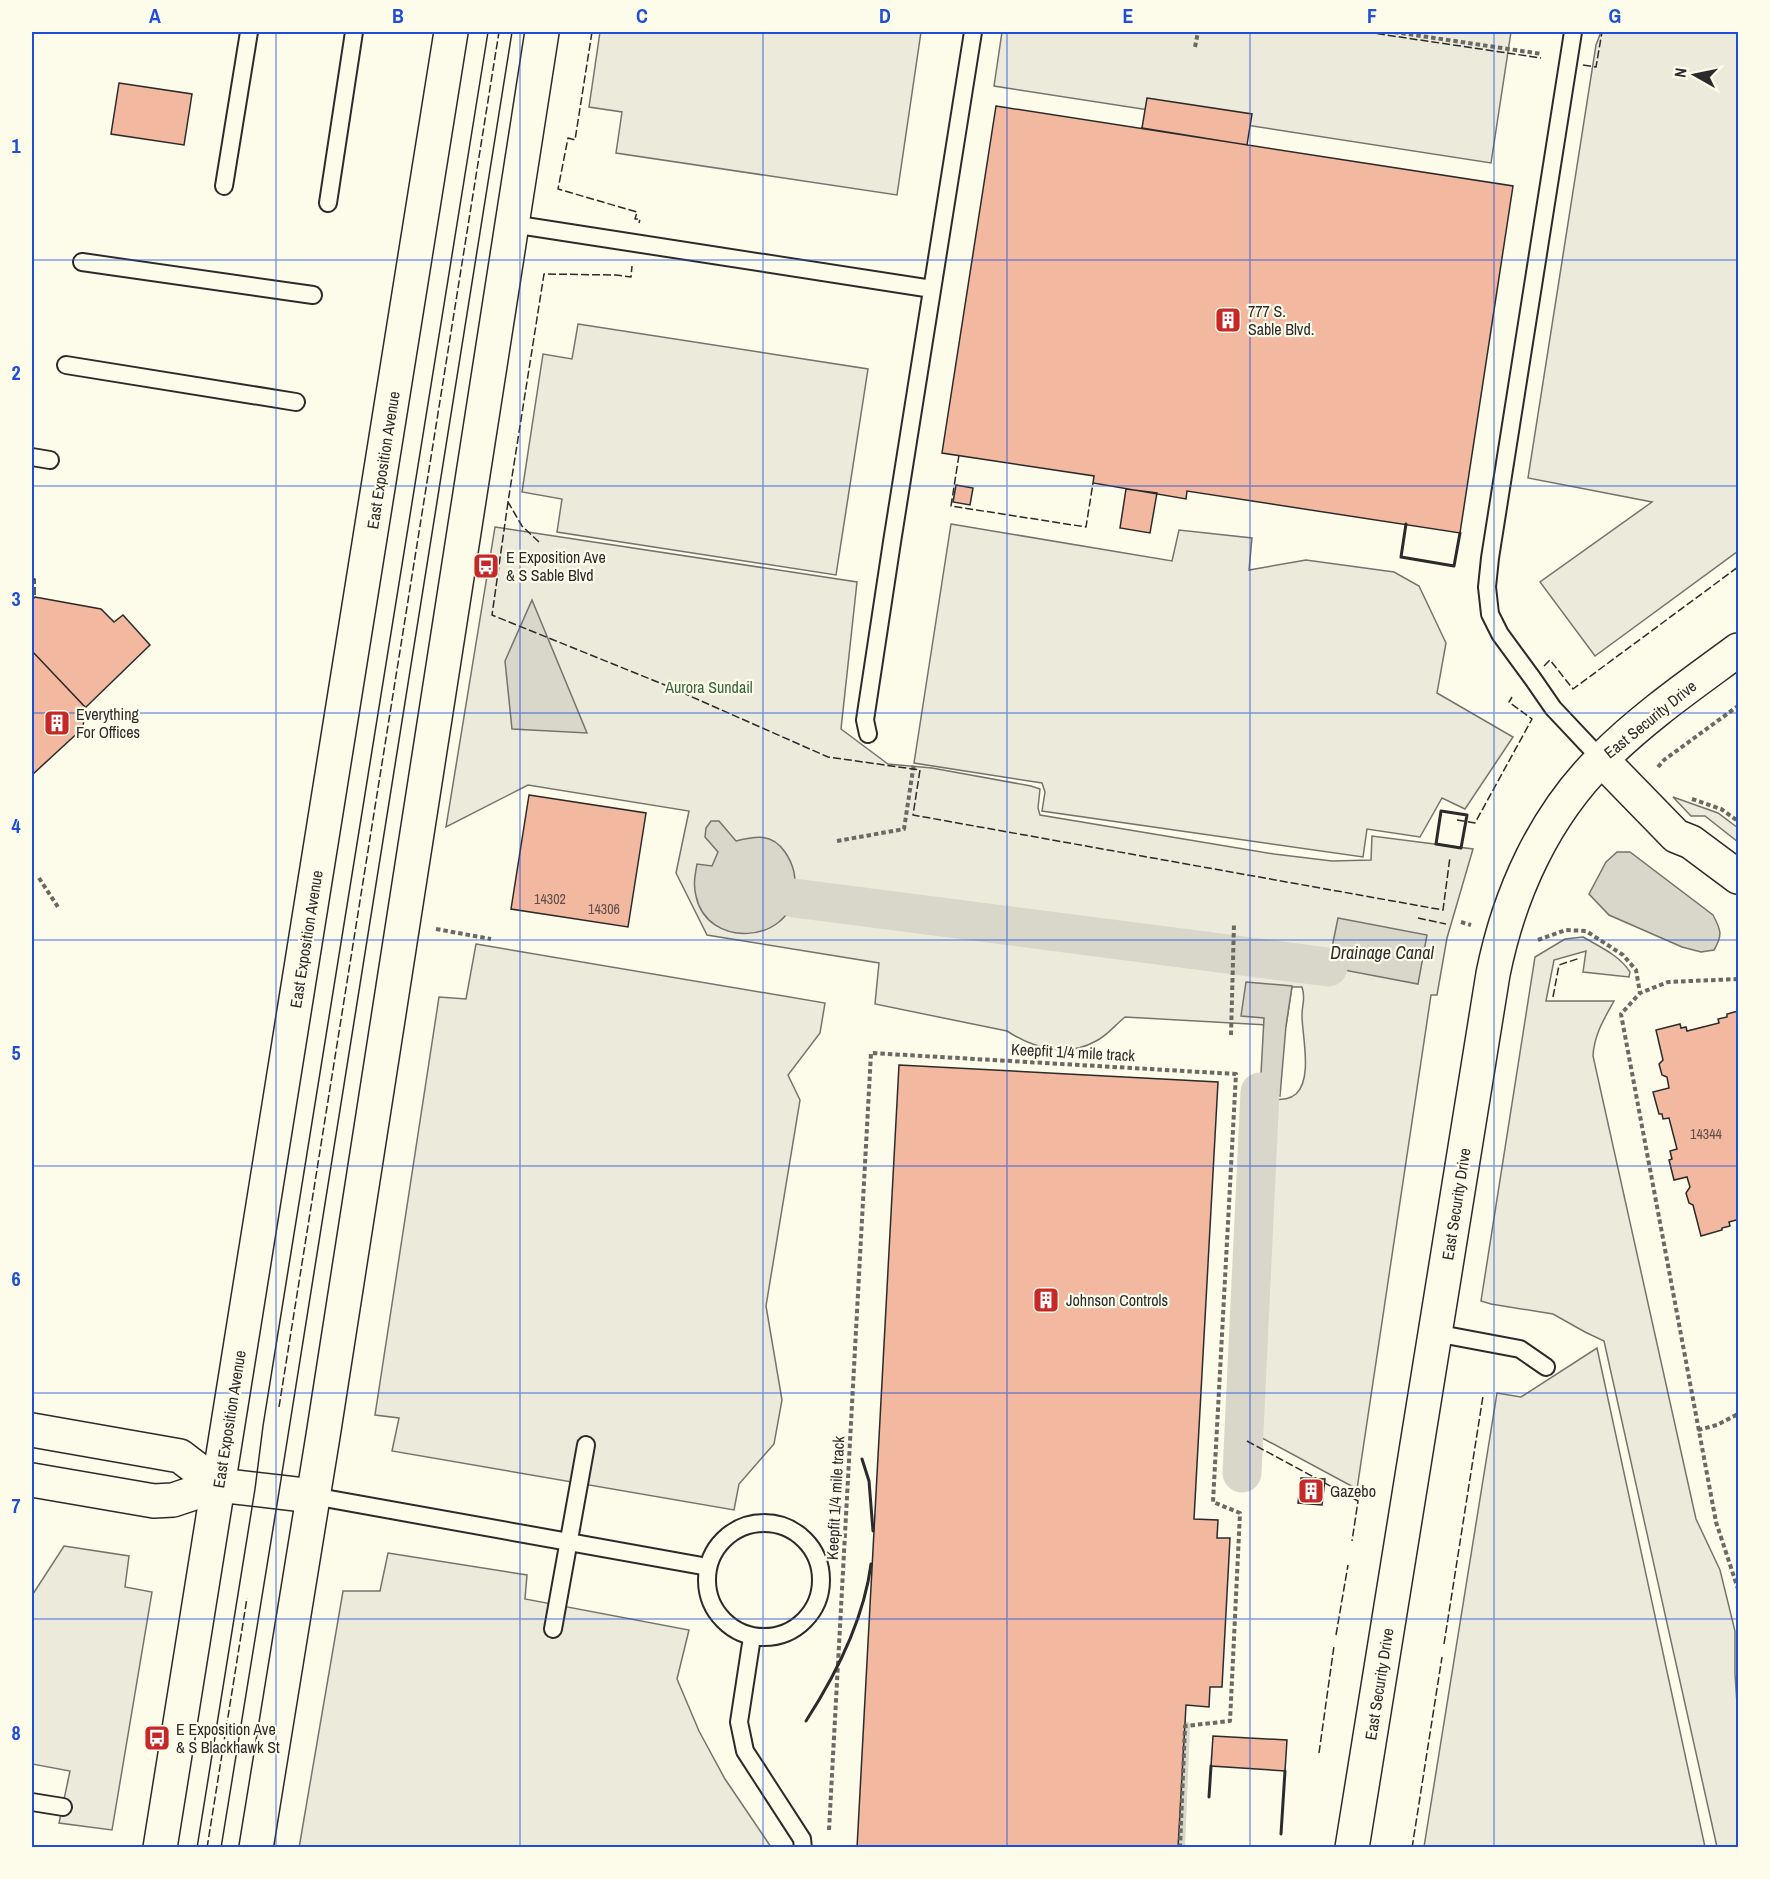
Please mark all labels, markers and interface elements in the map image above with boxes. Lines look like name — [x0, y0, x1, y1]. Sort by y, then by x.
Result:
text: A — [149, 2, 161, 29]
text: B — [392, 2, 404, 29]
text: C — [636, 2, 648, 29]
text: D — [879, 2, 891, 29]
text: E — [1123, 2, 1134, 29]
text: F — [1367, 2, 1377, 29]
text: G — [1609, 2, 1621, 29]
north arrow — [1665, 45, 1725, 105]
text: N — [1669, 66, 1692, 79]
text: 1 — [11, 132, 21, 159]
place label: 777 S. Sable Blvd. — [1248, 300, 1314, 340]
building icon: 777 S. Sable Blvd. — [1213, 305, 1243, 335]
text: 2 — [11, 359, 21, 386]
street label: East Exposition Avenue — [361, 390, 405, 530]
place label: E Exposition Ave & S Sable Blvd — [506, 546, 606, 586]
bus stop icon: E Exposition Ave & S Sable Blvd — [471, 551, 501, 581]
text: 3 — [11, 585, 21, 612]
street label: East Security Drive — [1599, 675, 1701, 763]
park label: Aurora Sundail — [664, 676, 753, 698]
place label: Everything For Offices — [76, 703, 140, 743]
building icon: Everything For Offices — [42, 708, 72, 738]
text: 4 — [11, 812, 21, 839]
street label: East Exposition Avenue — [284, 869, 328, 1009]
house number: 14302 — [534, 890, 566, 908]
house number: 14306 — [588, 900, 620, 918]
water label: Drainage Canal — [1330, 940, 1434, 965]
street label: Keepfit 1/4 mile track — [1011, 1038, 1136, 1066]
text: 5 — [11, 1039, 21, 1066]
house number: 14344 — [1690, 1125, 1723, 1143]
street label: East Security Drive — [1436, 1146, 1476, 1262]
text: 6 — [11, 1265, 21, 1292]
building icon: Johnson Controls — [1031, 1285, 1061, 1315]
place label: Johnson Controls — [1066, 1289, 1168, 1311]
street label: East Exposition Avenue — [207, 1349, 251, 1489]
street label: Keepfit 1/4 mile track — [821, 1435, 849, 1560]
building icon: Gazebo — [1296, 1476, 1326, 1506]
place label: Gazebo — [1330, 1480, 1376, 1502]
text: 7 — [11, 1492, 21, 1519]
street label: East Security Drive — [1359, 1626, 1399, 1742]
place label: E Exposition Ave & S Blackhawk St — [176, 1718, 280, 1758]
text: 8 — [11, 1719, 21, 1746]
bus stop icon: E Exposition Ave & S Blackhawk St — [142, 1723, 172, 1753]

